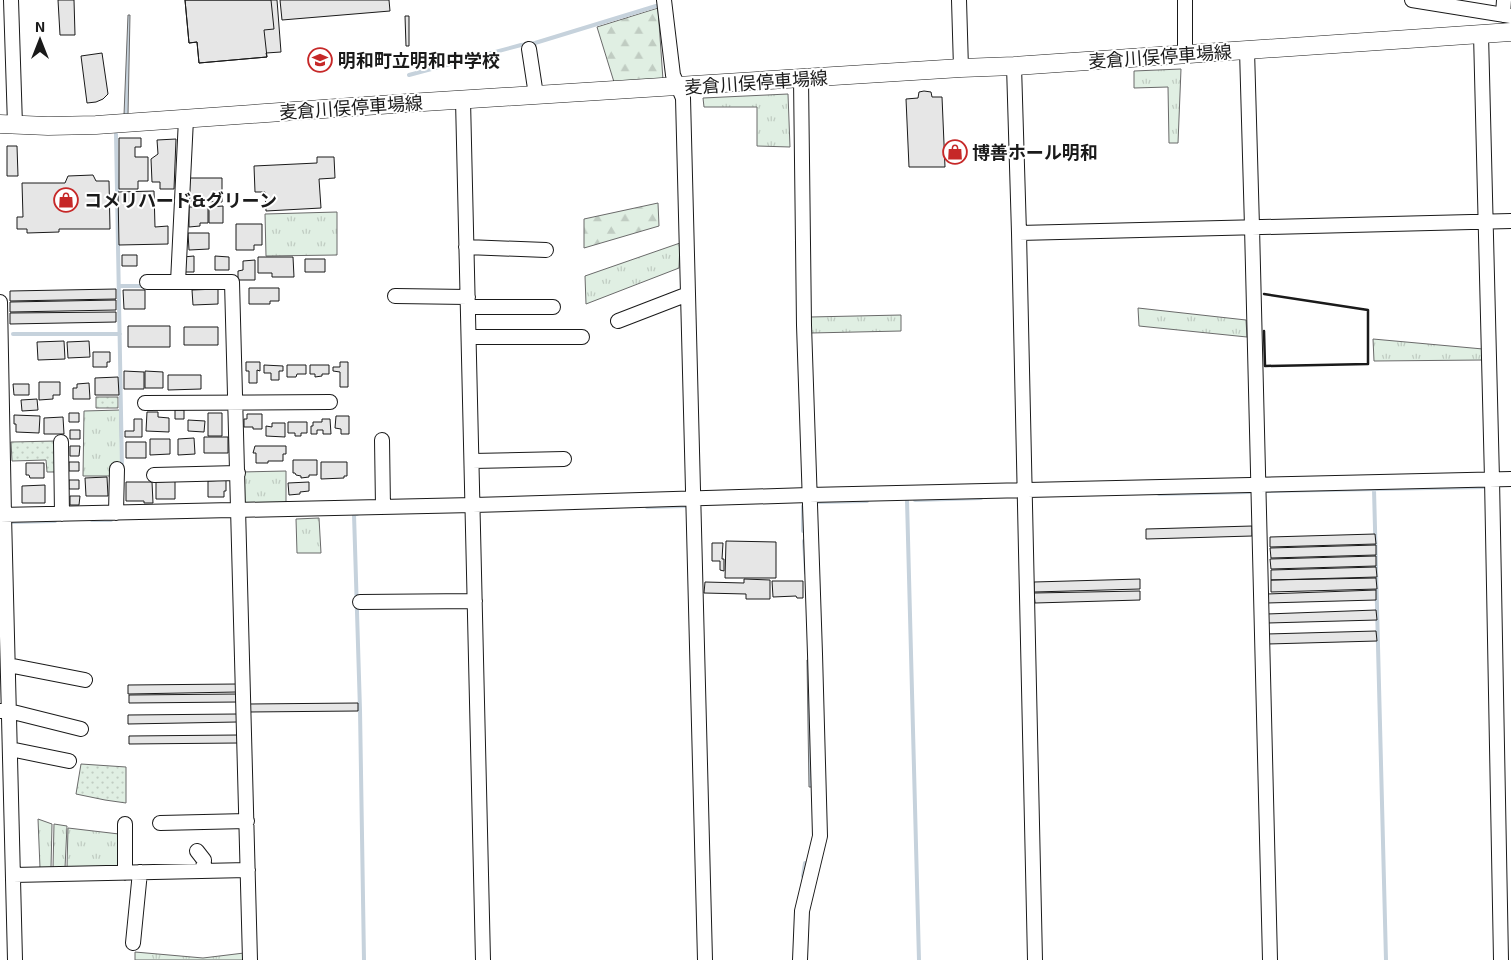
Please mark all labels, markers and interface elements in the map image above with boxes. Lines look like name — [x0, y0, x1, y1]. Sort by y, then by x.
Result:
north arrow — [15, 15, 65, 65]
text: N — [35, 18, 45, 35]
street label: 麦倉川俣停車場線 — [1087, 40, 1233, 72]
school or university icon: 明和町立明和中学校 — [307, 47, 333, 73]
place label: 明和町立明和中学校 — [338, 49, 500, 71]
street label: 麦倉川俣停車場線 — [683, 66, 829, 98]
street label: 麦倉川俣停車場線 — [278, 91, 424, 123]
shop icon: 博善ホール明和 — [942, 139, 968, 165]
place label: 博善ホール明和 — [972, 141, 1098, 163]
shop icon: コメリハード&グリーン — [53, 187, 79, 213]
place label: コメリハード&グリーン — [84, 189, 277, 211]

